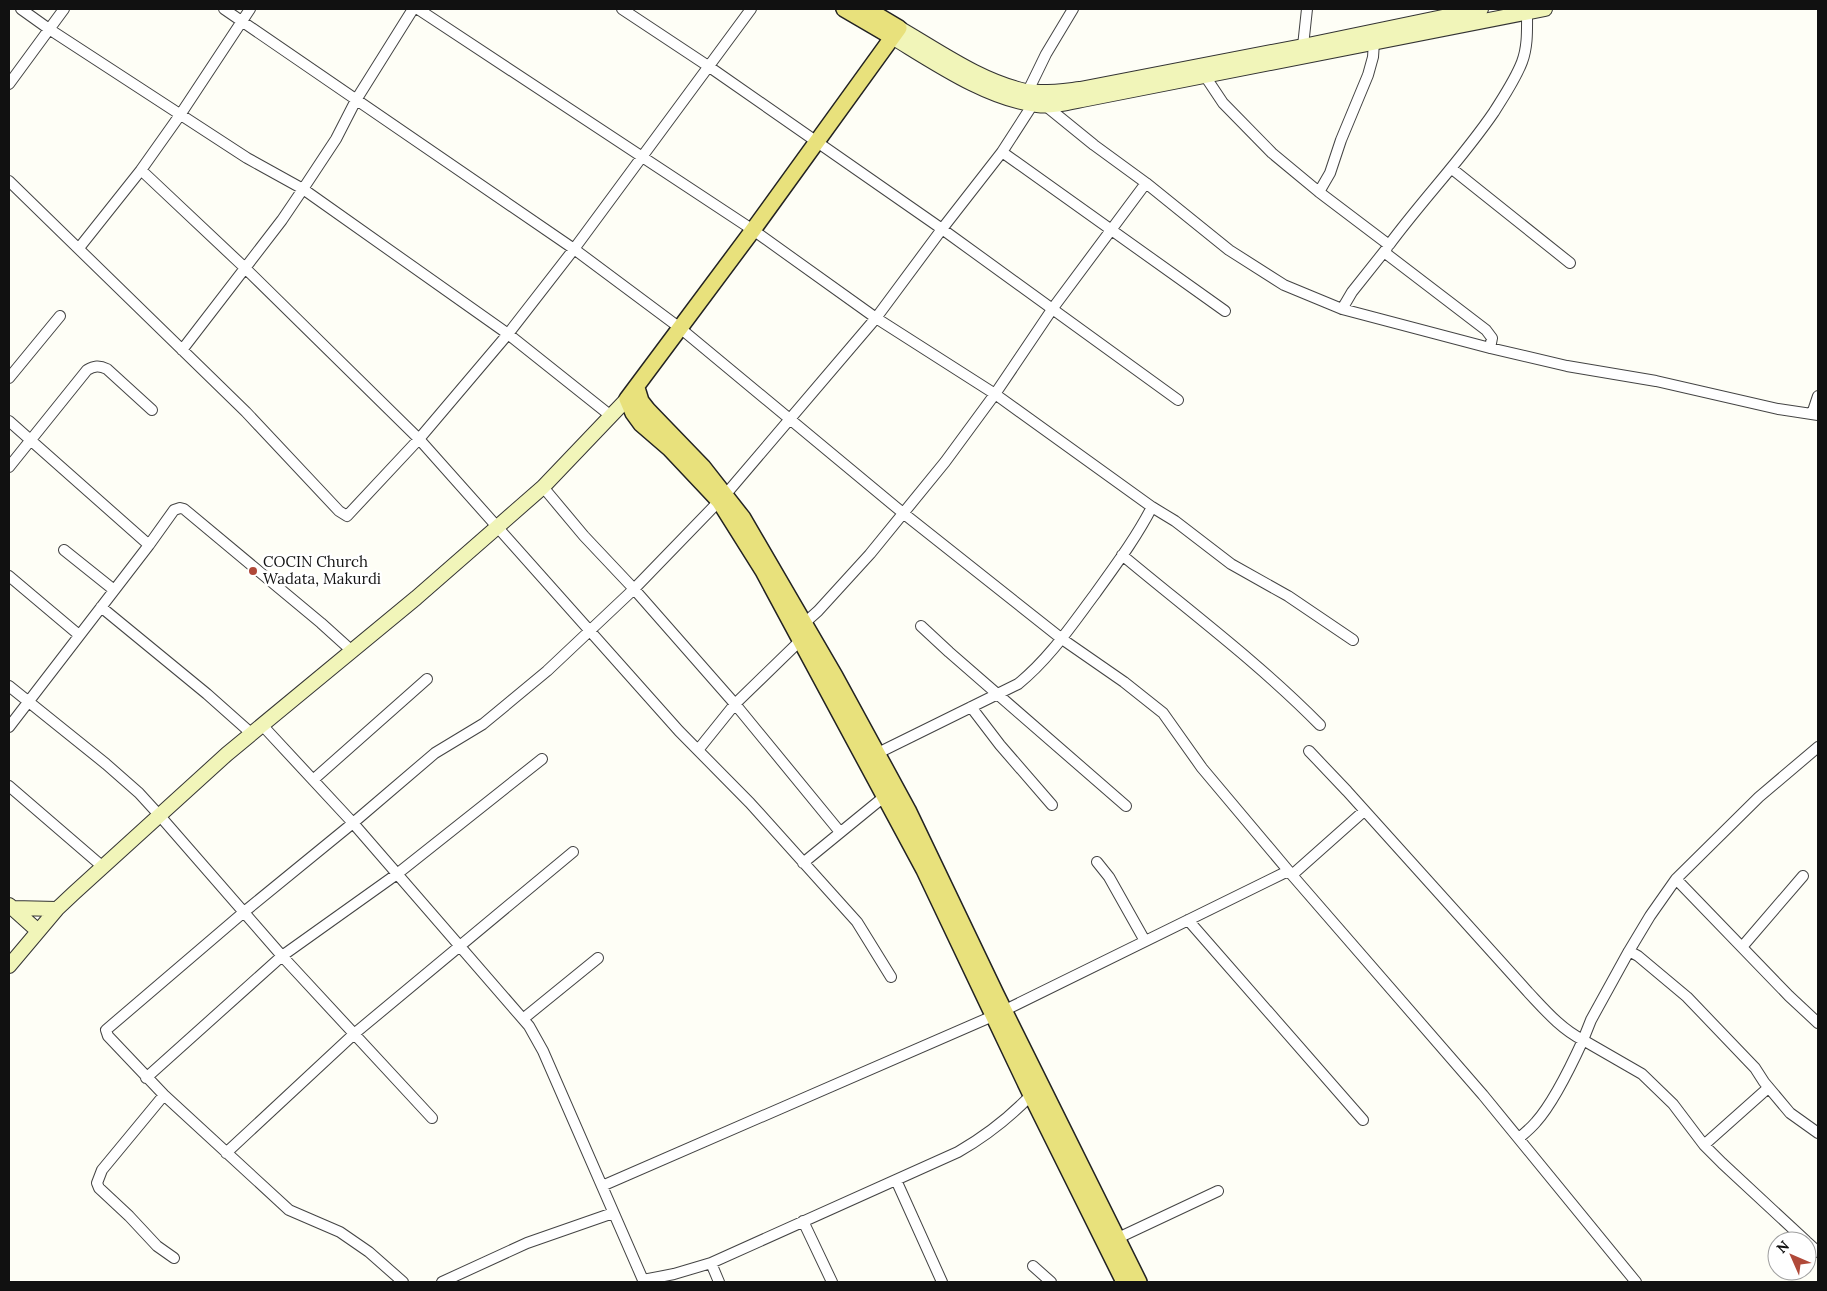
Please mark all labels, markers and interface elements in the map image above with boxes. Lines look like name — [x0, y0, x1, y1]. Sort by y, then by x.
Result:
place label: COCIN Church Wadata, Makurdi — [263, 552, 381, 588]
marker: COCIN Church Wadata, Makurdi — [247, 565, 259, 577]
north arrow — [1767, 1231, 1817, 1281]
text: N — [1773, 1236, 1793, 1257]

